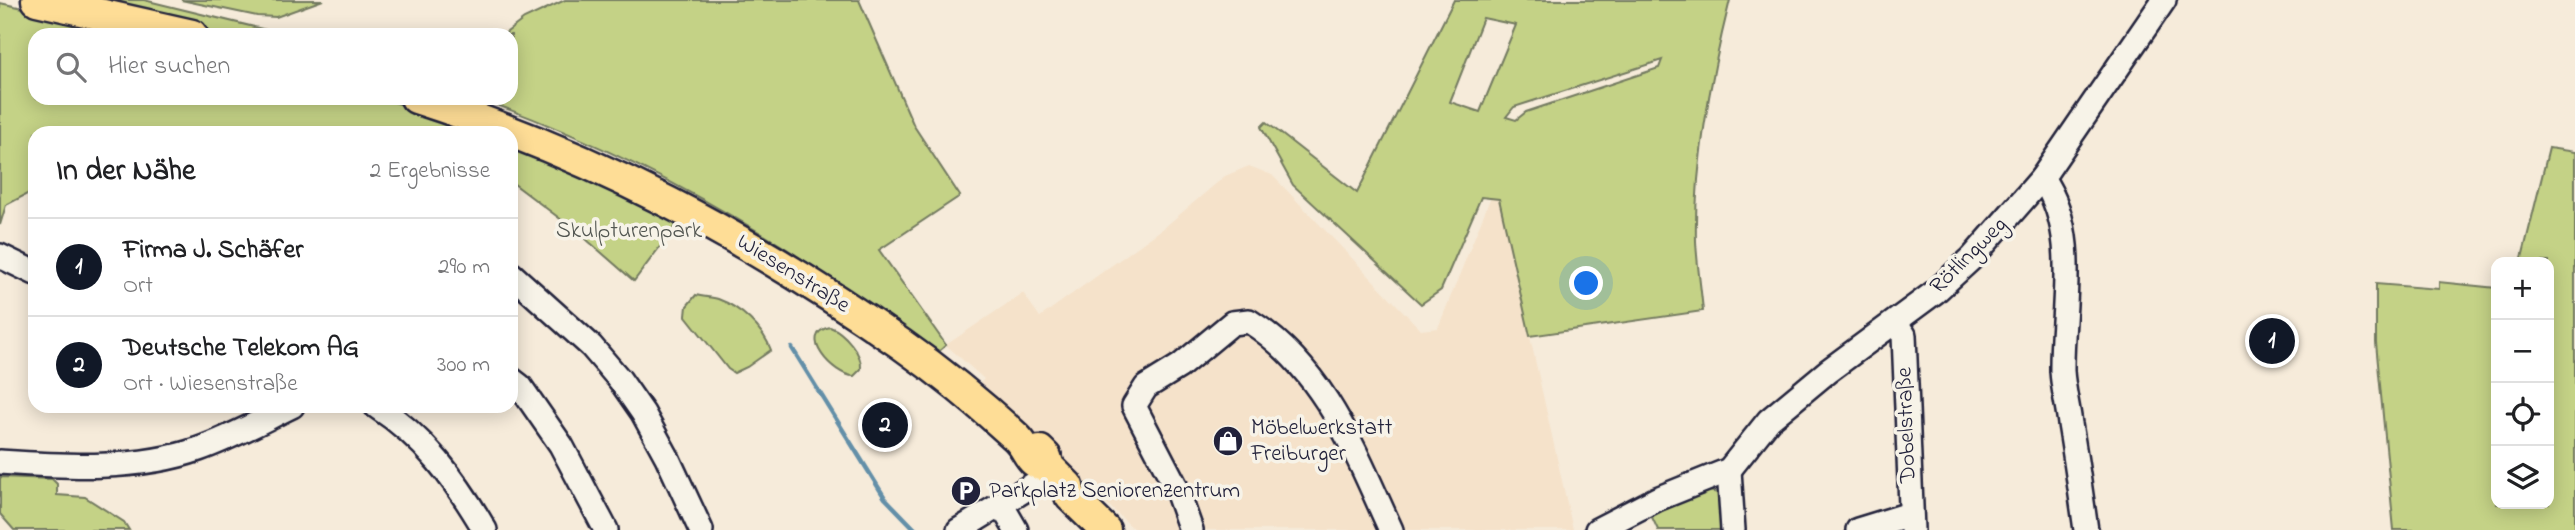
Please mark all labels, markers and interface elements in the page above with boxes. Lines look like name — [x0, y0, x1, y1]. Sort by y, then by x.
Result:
search box — [28, 28, 518, 105]
icon: search — [52, 48, 90, 86]
text: Hier suchen — [108, 48, 230, 86]
text: In der Nähe — [56, 150, 196, 194]
text: 2 Ergebnisse — [370, 155, 490, 188]
street label: Rötlingweg — [1923, 210, 2016, 303]
park label: Skulpturenpark — [556, 215, 703, 248]
street label: Wiesenstraße — [730, 226, 857, 322]
text: Firma J. Schäfer — [123, 232, 303, 270]
text: 1 — [75, 251, 83, 284]
text: 290 m — [438, 251, 490, 284]
map controls — [2491, 257, 2554, 509]
button: + — [2491, 257, 2554, 320]
your location — [1569, 266, 1603, 300]
text: Ort — [123, 270, 153, 303]
pin: 1 — [2249, 315, 2295, 367]
button: − — [2491, 320, 2554, 383]
text: Deutsche Telekom AG — [123, 330, 359, 368]
text: 2 — [73, 349, 85, 382]
text: 300 m — [437, 349, 490, 382]
street label: Dobelstraße — [1888, 366, 1926, 484]
text: Ort · Wiesenstraße — [123, 368, 297, 401]
button: locate — [2491, 383, 2554, 446]
pin: 2 — [862, 399, 908, 451]
place label: Möbelwerkstatt Freiburger — [1250, 412, 1393, 472]
shop icon: Möbelwerkstatt Freiburger — [1211, 424, 1245, 458]
button: layers — [2491, 446, 2554, 509]
parking icon: Parkplatz Seniorenzentrum — [949, 474, 983, 508]
place label: Parkplatz Seniorenzentrum — [989, 475, 1240, 508]

